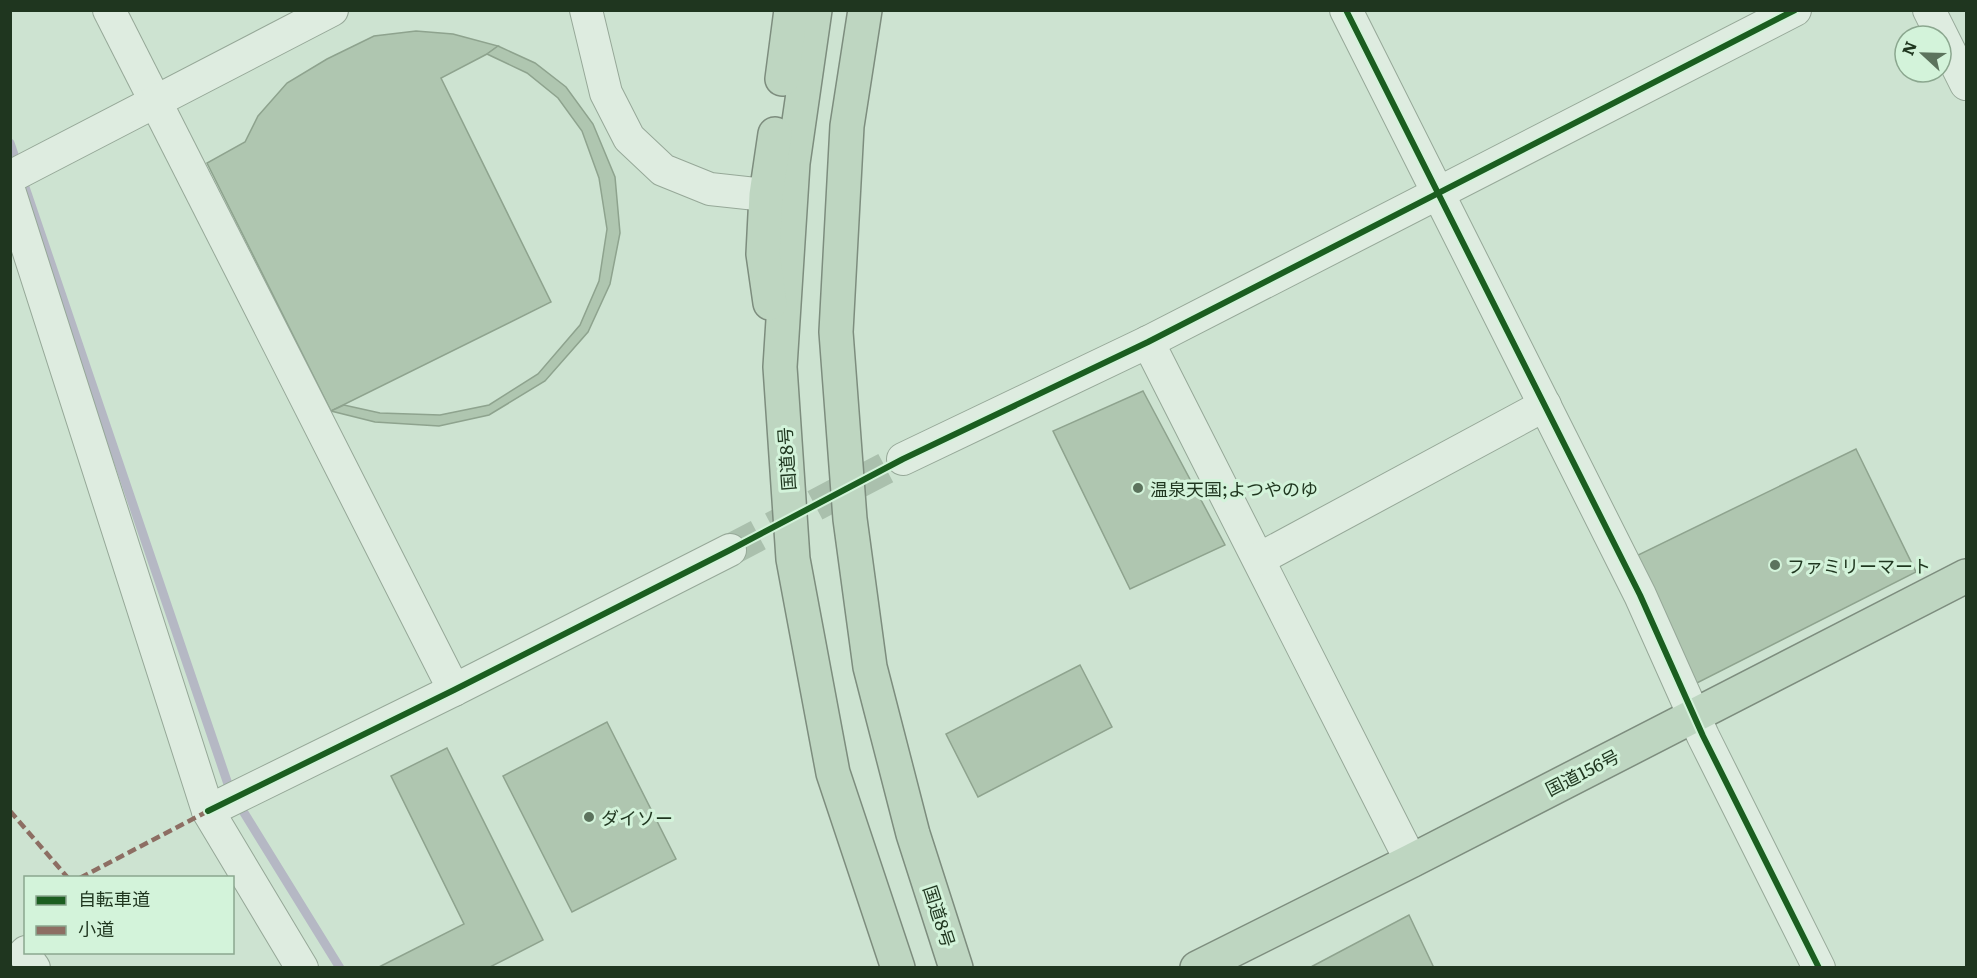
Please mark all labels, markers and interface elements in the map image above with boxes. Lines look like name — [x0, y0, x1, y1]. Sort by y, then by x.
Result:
north arrow — [1893, 24, 1953, 84]
text: N — [1895, 37, 1922, 59]
street label: 国道8号 — [770, 426, 802, 492]
place label: 温泉天国;よつやのゆ — [1150, 475, 1318, 502]
marker: 温泉天国;よつやのゆ — [1131, 481, 1145, 495]
place label: ファミリーマート — [1787, 552, 1931, 579]
marker: ファミリーマート — [1768, 558, 1782, 572]
street label: 国道156号 — [1540, 742, 1624, 802]
place label: ダイソー — [601, 804, 673, 831]
marker: ダイソー — [582, 810, 596, 824]
legend — [24, 876, 234, 954]
street label: 国道8号 — [917, 881, 963, 951]
text: 自転車道 — [78, 885, 150, 912]
text: 小道 — [78, 915, 114, 942]

